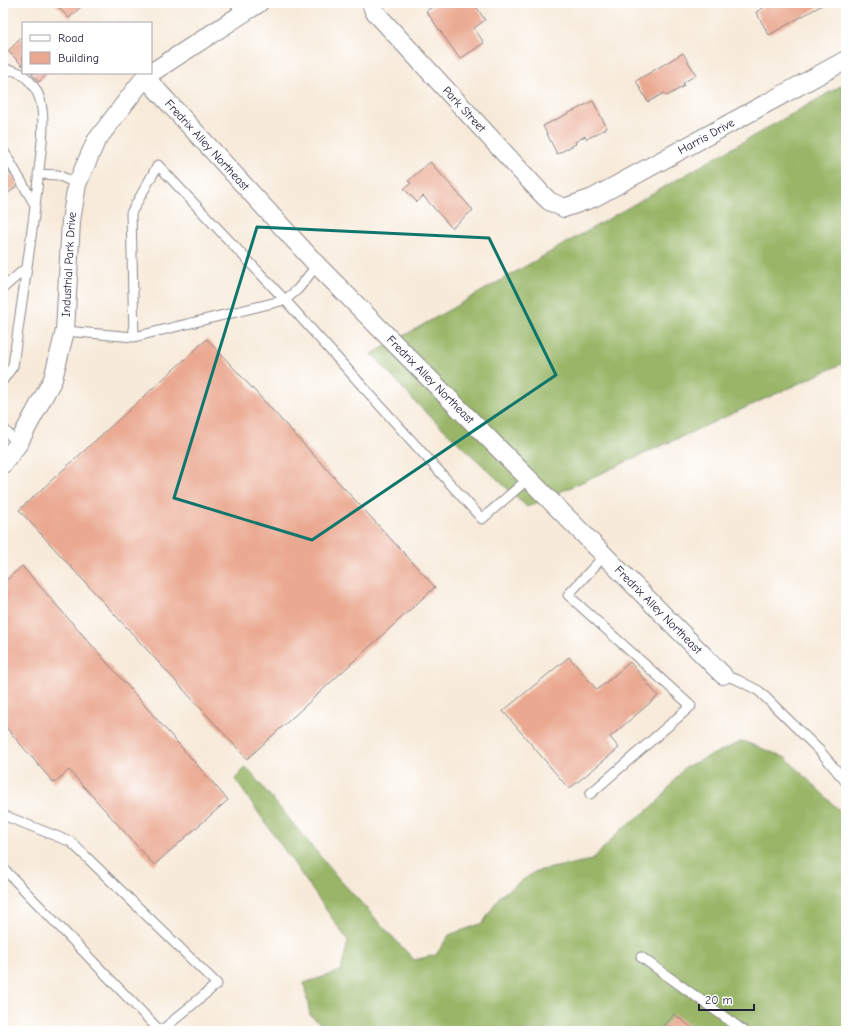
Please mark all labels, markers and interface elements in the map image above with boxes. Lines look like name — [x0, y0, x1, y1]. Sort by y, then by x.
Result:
legend — [22, 22, 152, 74]
text: Road — [58, 31, 84, 45]
text: Building — [58, 51, 99, 65]
street label: Park Street — [440, 84, 489, 136]
street label: Fredrix Alley Northeast — [162, 97, 253, 194]
street label: Harris Drive — [676, 115, 737, 157]
street label: Industrial Park Drive — [59, 211, 79, 317]
street label: Fredrix Alley Northeast — [384, 333, 477, 427]
street label: Fredrix Alley Northeast — [612, 563, 705, 657]
scale bar — [699, 986, 754, 1012]
text: 20 m — [705, 993, 733, 1007]

